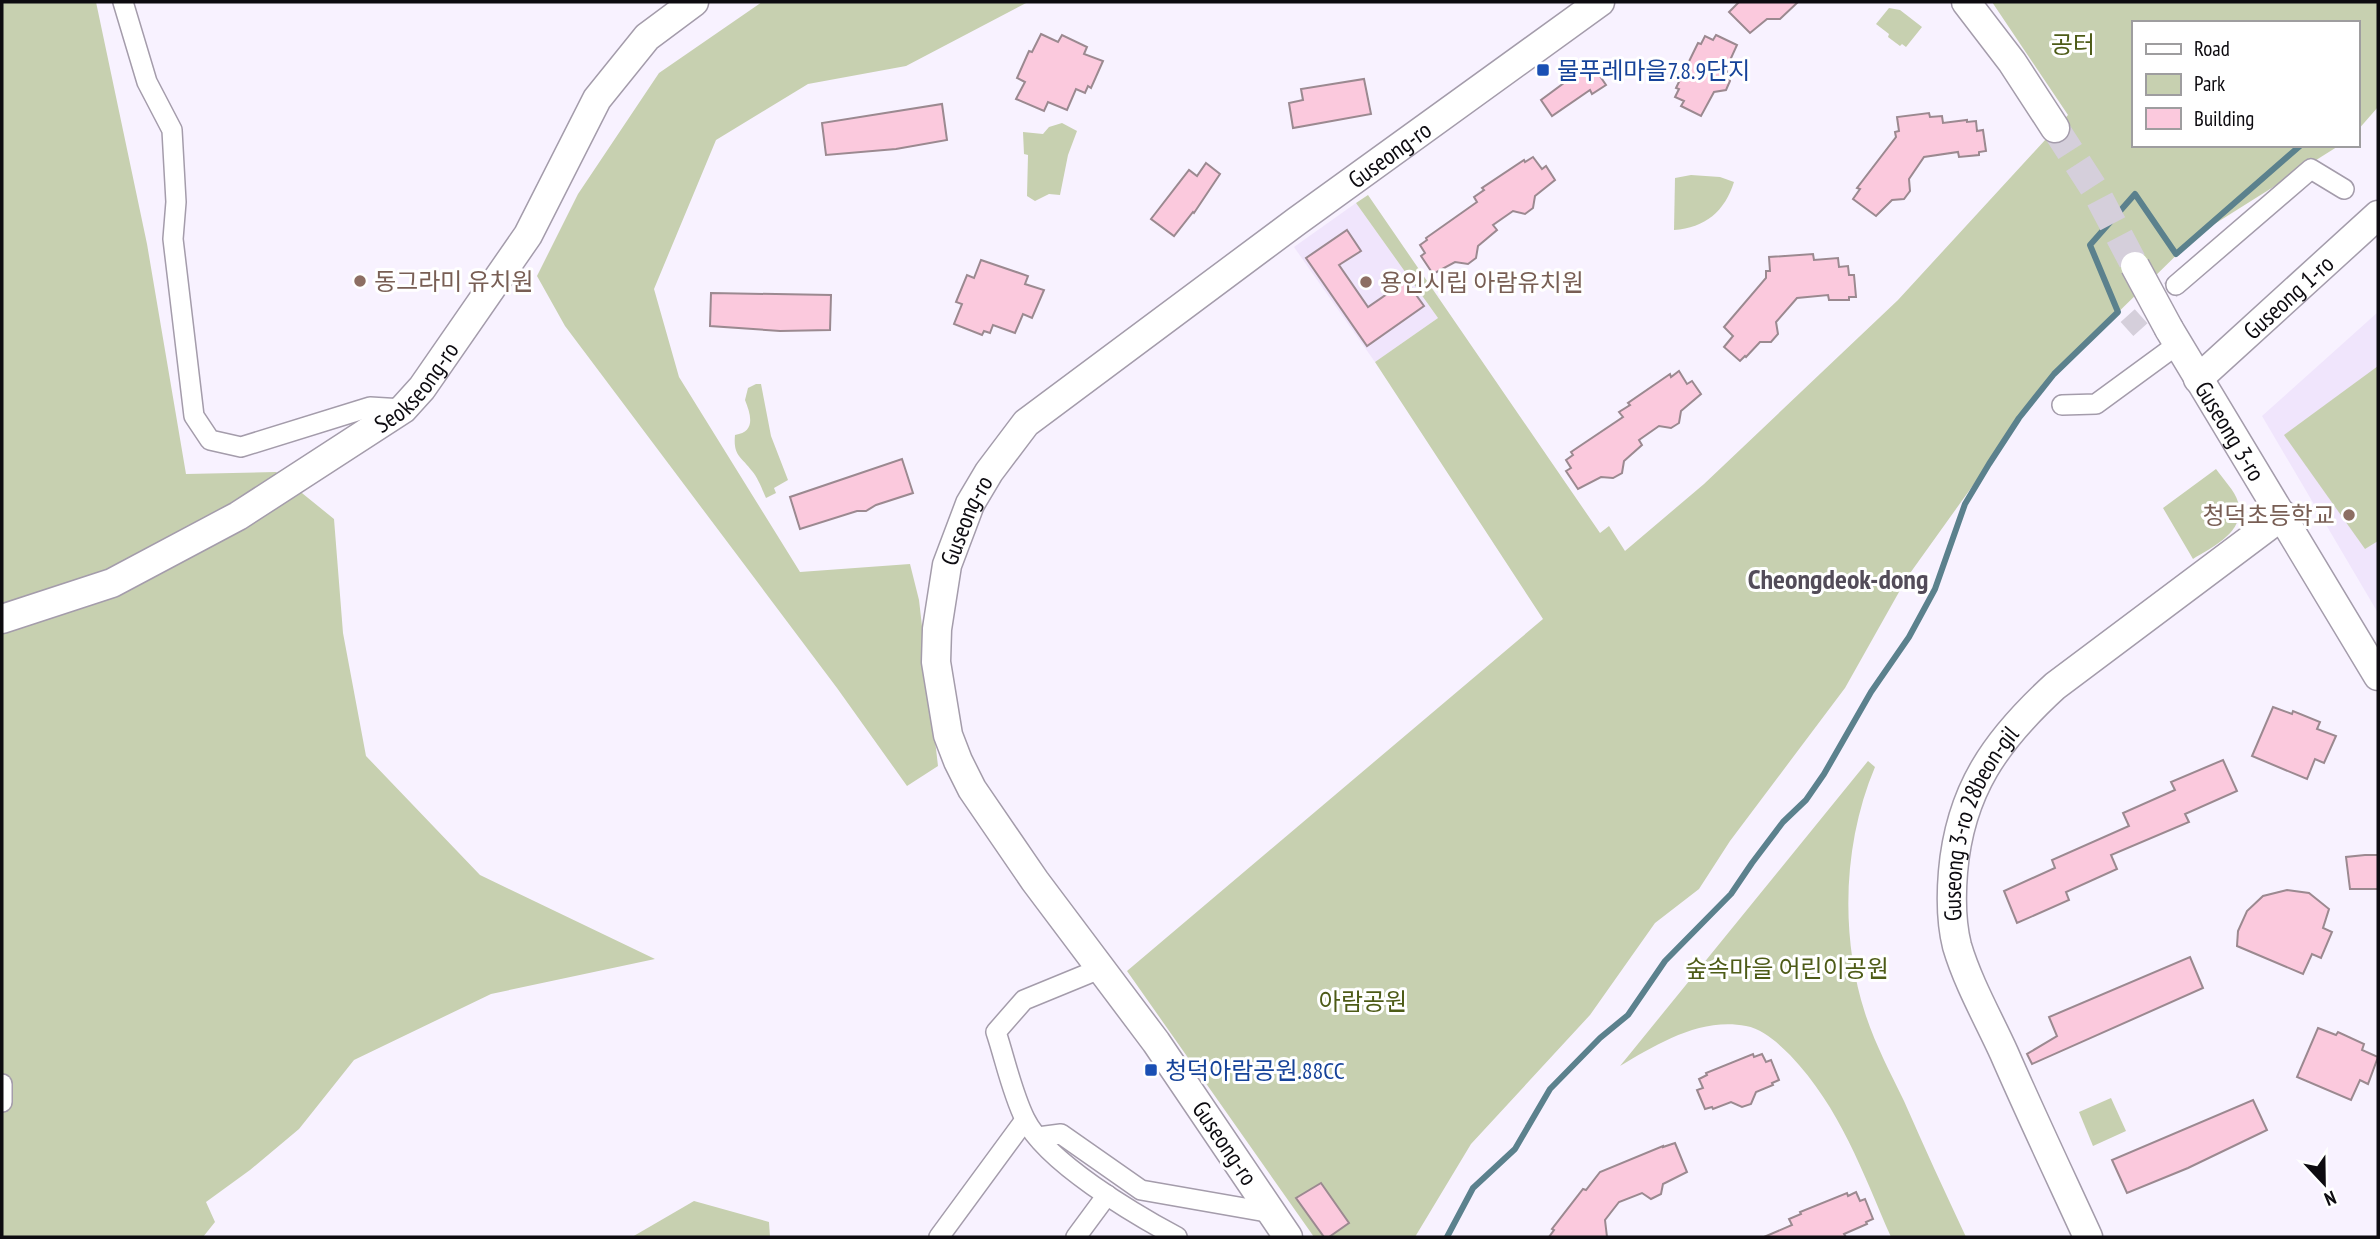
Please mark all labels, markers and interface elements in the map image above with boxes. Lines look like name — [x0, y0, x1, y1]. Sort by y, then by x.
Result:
legend — [2132, 21, 2359, 147]
park label: 공터 — [2051, 29, 2095, 60]
text: Road — [2194, 35, 2230, 62]
place label: 물푸레마을7.8.9단지 — [1557, 55, 1750, 86]
marker: 물푸레마을7.8.9단지 — [1535, 62, 1551, 78]
text: Park — [2194, 70, 2225, 97]
text: Building — [2194, 105, 2254, 132]
street label: Guseong-ro — [1342, 114, 1437, 195]
street label: Guseong 1-ro — [2237, 248, 2340, 346]
place label: 동그라미 유치원 — [374, 266, 534, 297]
place label: 용인시립 아람유치원 — [1380, 267, 1584, 298]
marker: 동그라미 유치원 — [352, 273, 368, 289]
marker: 용인시립 아람유치원 — [1358, 274, 1374, 290]
street label: Seokseong-ro — [368, 336, 465, 439]
street label: Guseong 3-ro — [2188, 375, 2272, 487]
street label: Guseong-ro — [933, 469, 999, 570]
place label: 청덕초등학교 — [2203, 500, 2335, 531]
marker: 청덕초등학교 — [2341, 507, 2357, 523]
district label: Cheongdeok-dong — [1748, 560, 1928, 597]
street label: Guseong 3-ro 28beon-gil — [1936, 719, 2025, 922]
park label: 숲속마을 어린이공원 — [1685, 953, 1889, 984]
park label: 아람공원 — [1319, 986, 1407, 1017]
place label: 청덕아람공원.88CC — [1165, 1055, 1345, 1086]
marker: 청덕아람공원.88CC — [1143, 1062, 1159, 1078]
street label: Guseong-ro — [1186, 1095, 1264, 1191]
north arrow — [2289, 1148, 2359, 1218]
text: N — [2321, 1186, 2340, 1212]

